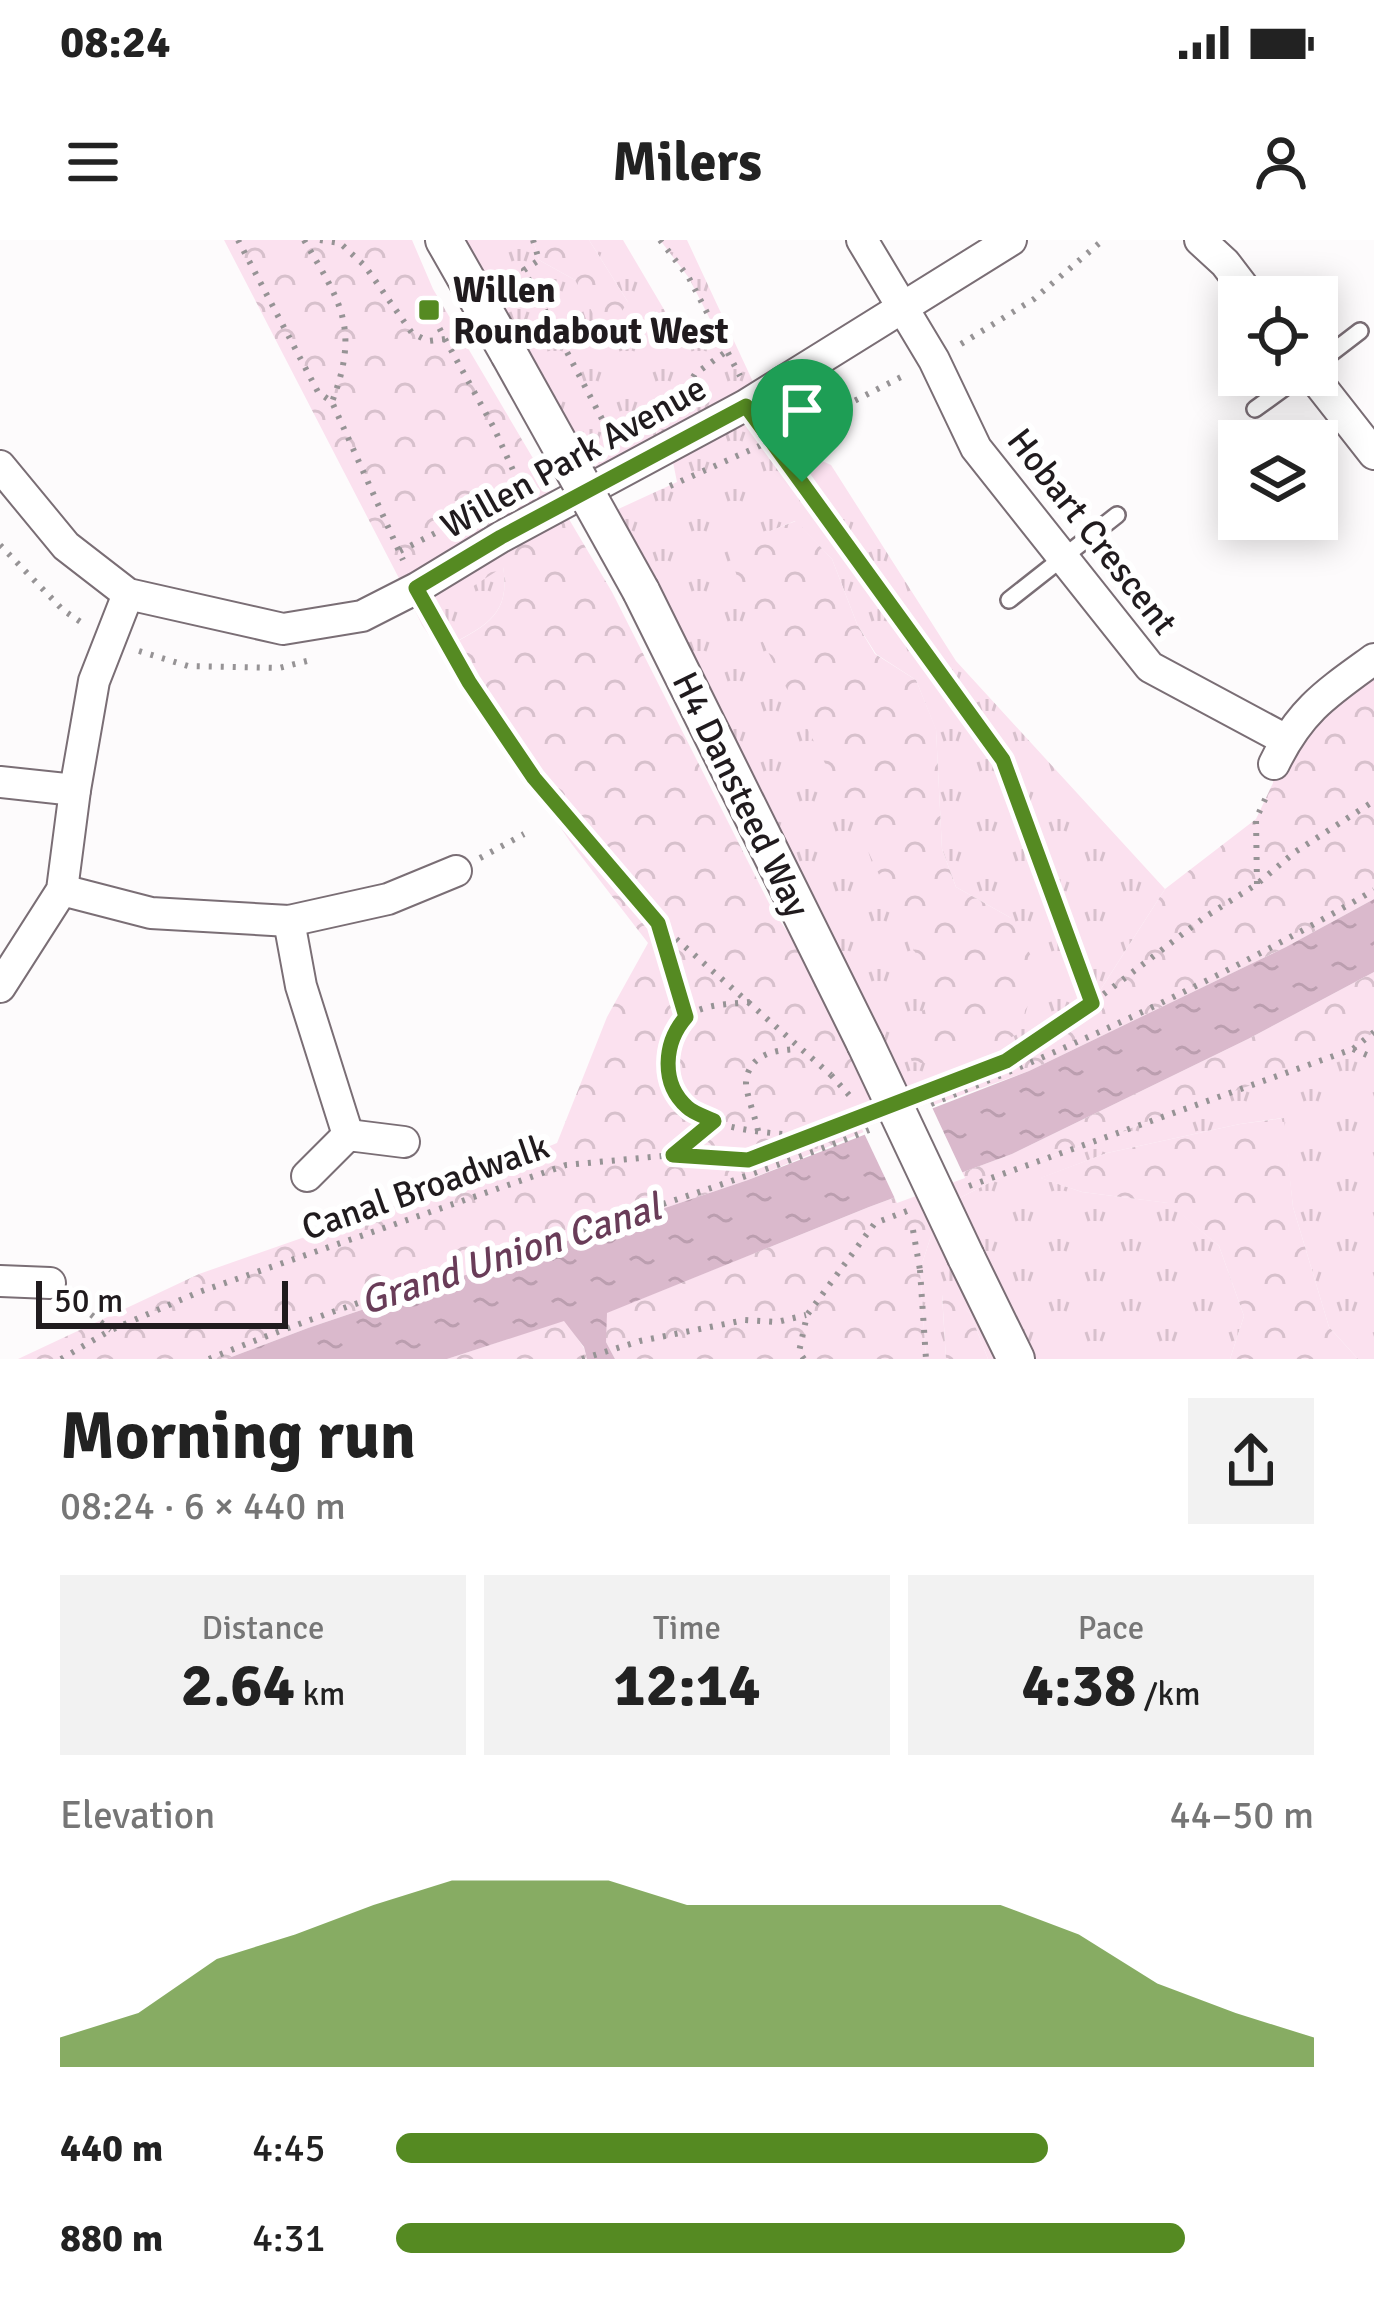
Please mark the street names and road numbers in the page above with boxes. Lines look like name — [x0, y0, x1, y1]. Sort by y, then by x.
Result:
street label: Willen Park Avenue — [433, 366, 714, 549]
street label: Hobart Crescent — [997, 420, 1186, 644]
street label: H4 Dansteed Way — [662, 665, 820, 925]
street label: Canal Broadwalk — [296, 1124, 555, 1251]

